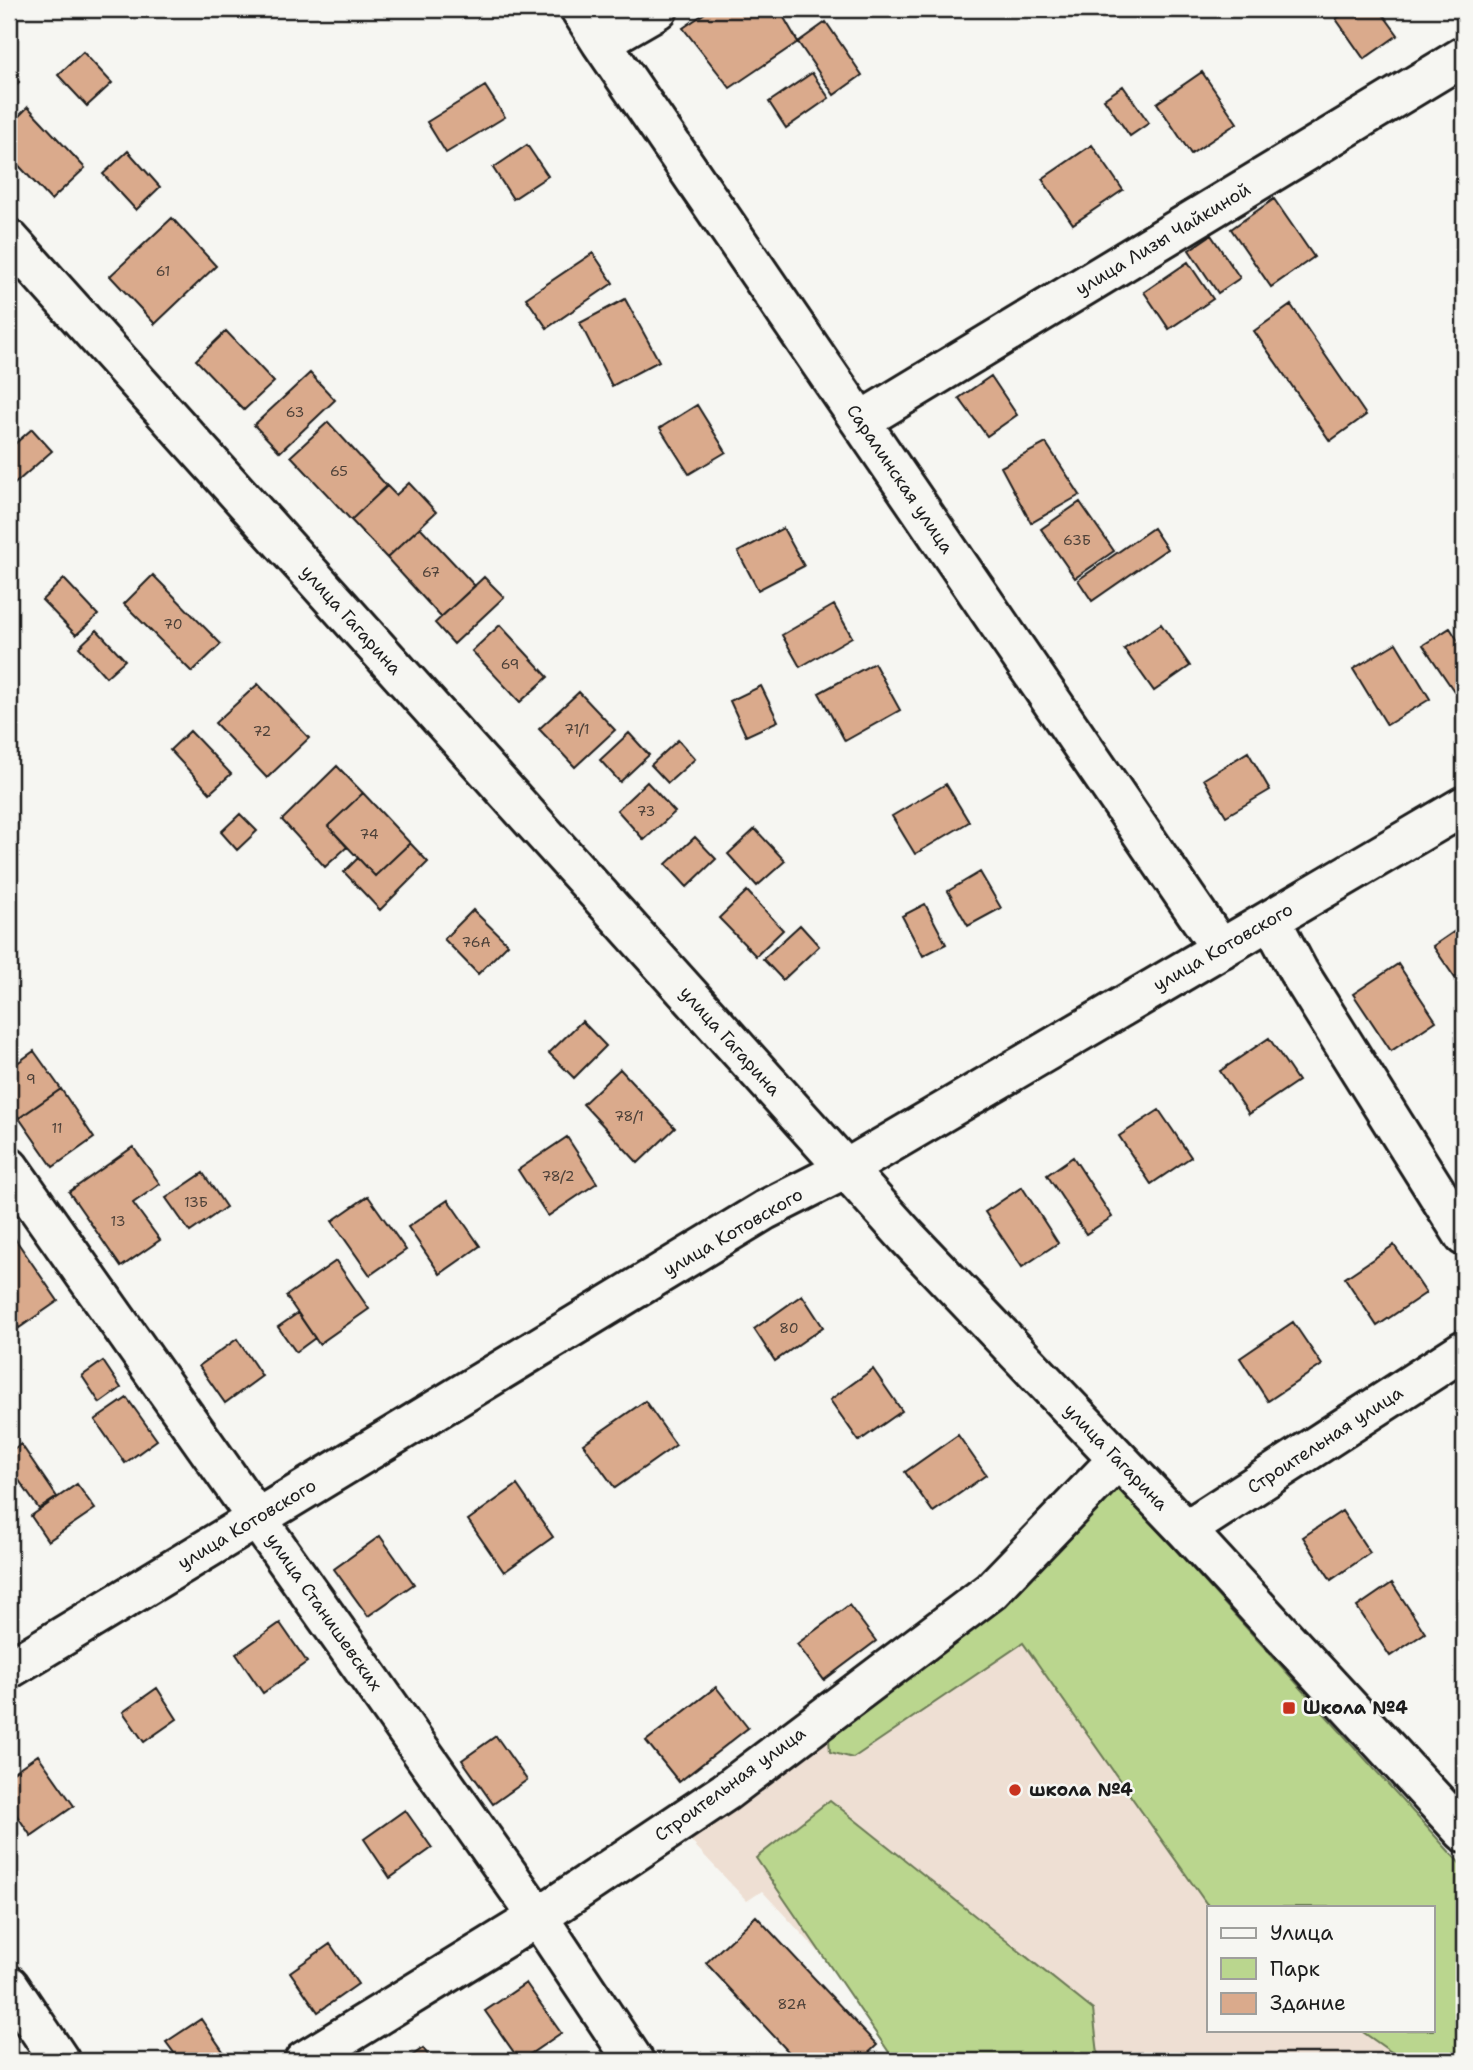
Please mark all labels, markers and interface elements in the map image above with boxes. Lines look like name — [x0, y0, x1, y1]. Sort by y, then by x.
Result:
street label: улица Лизы Чайкиной — [1071, 177, 1255, 301]
house number: 61 — [156, 262, 170, 280]
street label: Саралинская улица — [841, 400, 959, 558]
house number: 63 — [286, 403, 304, 421]
house number: 65 — [330, 462, 348, 480]
house number: 63Б — [1063, 531, 1091, 549]
street label: улица Гагарина — [295, 560, 407, 680]
house number: 67 — [422, 563, 440, 581]
house number: 70 — [163, 615, 183, 633]
house number: 69 — [501, 655, 519, 673]
house number: 71/1 — [564, 720, 590, 738]
house number: 72 — [253, 722, 271, 740]
house number: 73 — [637, 802, 655, 820]
house number: 74 — [360, 825, 379, 843]
street label: улица Котовского — [1149, 897, 1297, 997]
house number: 76А — [461, 933, 491, 951]
street label: улица Гагарина — [674, 981, 786, 1101]
house number: 9 — [26, 1070, 36, 1088]
house number: 78/1 — [614, 1107, 644, 1125]
house number: 11 — [51, 1119, 63, 1137]
house number: 78/2 — [541, 1167, 575, 1185]
street label: улица Котовского — [659, 1182, 807, 1282]
house number: 13Б — [184, 1193, 208, 1211]
house number: 13 — [111, 1212, 125, 1230]
house number: 80 — [779, 1319, 799, 1337]
street label: Строительная улица — [1243, 1381, 1407, 1499]
street label: улица Гагарина — [1059, 1398, 1173, 1516]
street label: улица Котовского — [173, 1473, 321, 1575]
street label: улица Станишевских — [260, 1528, 388, 1696]
place label: Школа №4 — [1303, 1696, 1408, 1720]
marker: Школа №4 — [1281, 1700, 1297, 1716]
street label: Строительная улица — [650, 1721, 810, 1847]
place label: школа №4 — [1029, 1778, 1133, 1802]
marker: школа №4 — [1007, 1782, 1023, 1798]
legend — [1207, 1906, 1434, 2032]
text: Улица — [1270, 1919, 1333, 1947]
text: Парк — [1270, 1955, 1320, 1983]
text: Здание — [1270, 1989, 1346, 2017]
house number: 82А — [778, 1995, 806, 2013]

